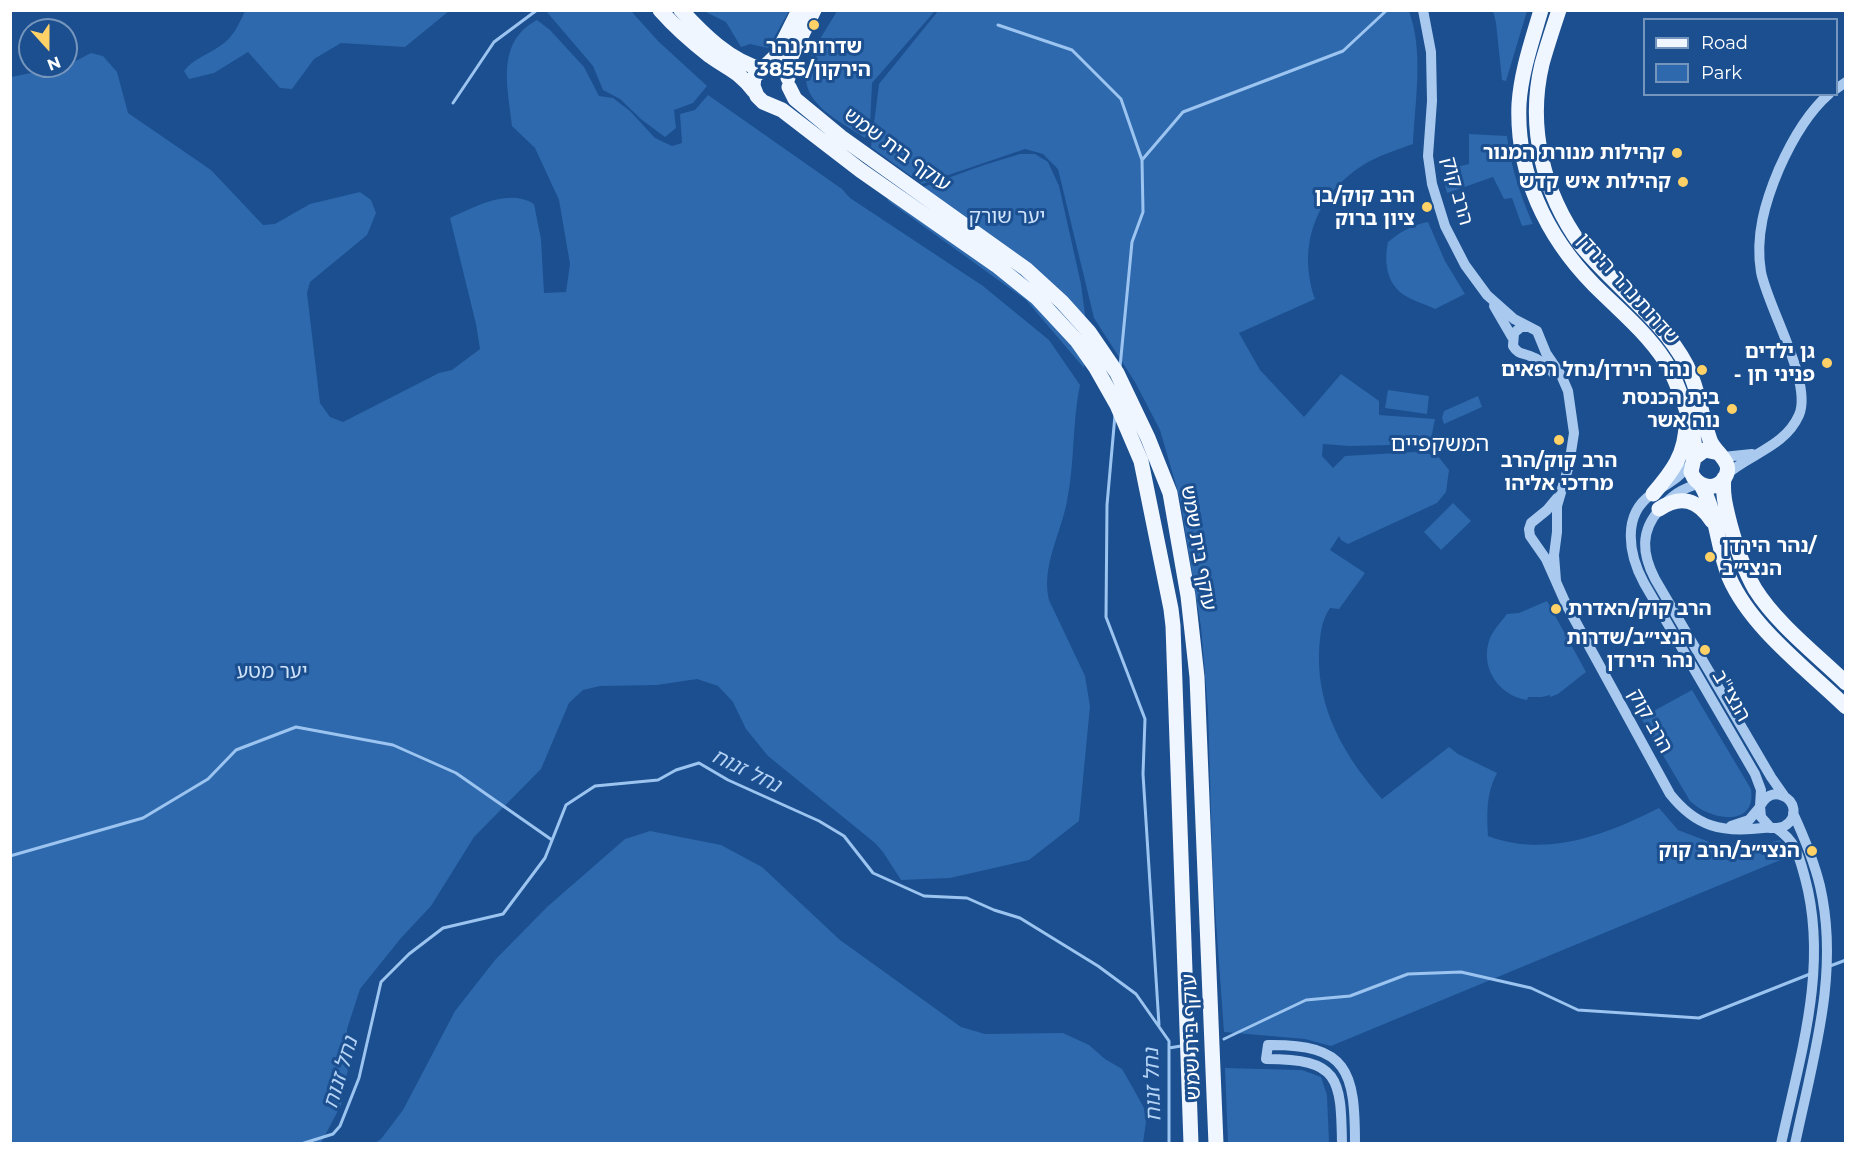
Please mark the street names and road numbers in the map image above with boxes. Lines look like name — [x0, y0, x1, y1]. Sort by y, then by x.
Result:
street label: עוקף בית שמש — [839, 103, 955, 197]
street label: הרב קוק — [1436, 154, 1478, 228]
street label: שדרות נהר הירדן — [1572, 228, 1684, 350]
street label: עוקף בית שמש — [1175, 484, 1221, 612]
street label: הנצי"ב — [1707, 666, 1755, 726]
street label: הרב קוק — [1623, 685, 1677, 757]
street label: עוקף בית שמש — [1178, 973, 1206, 1101]

